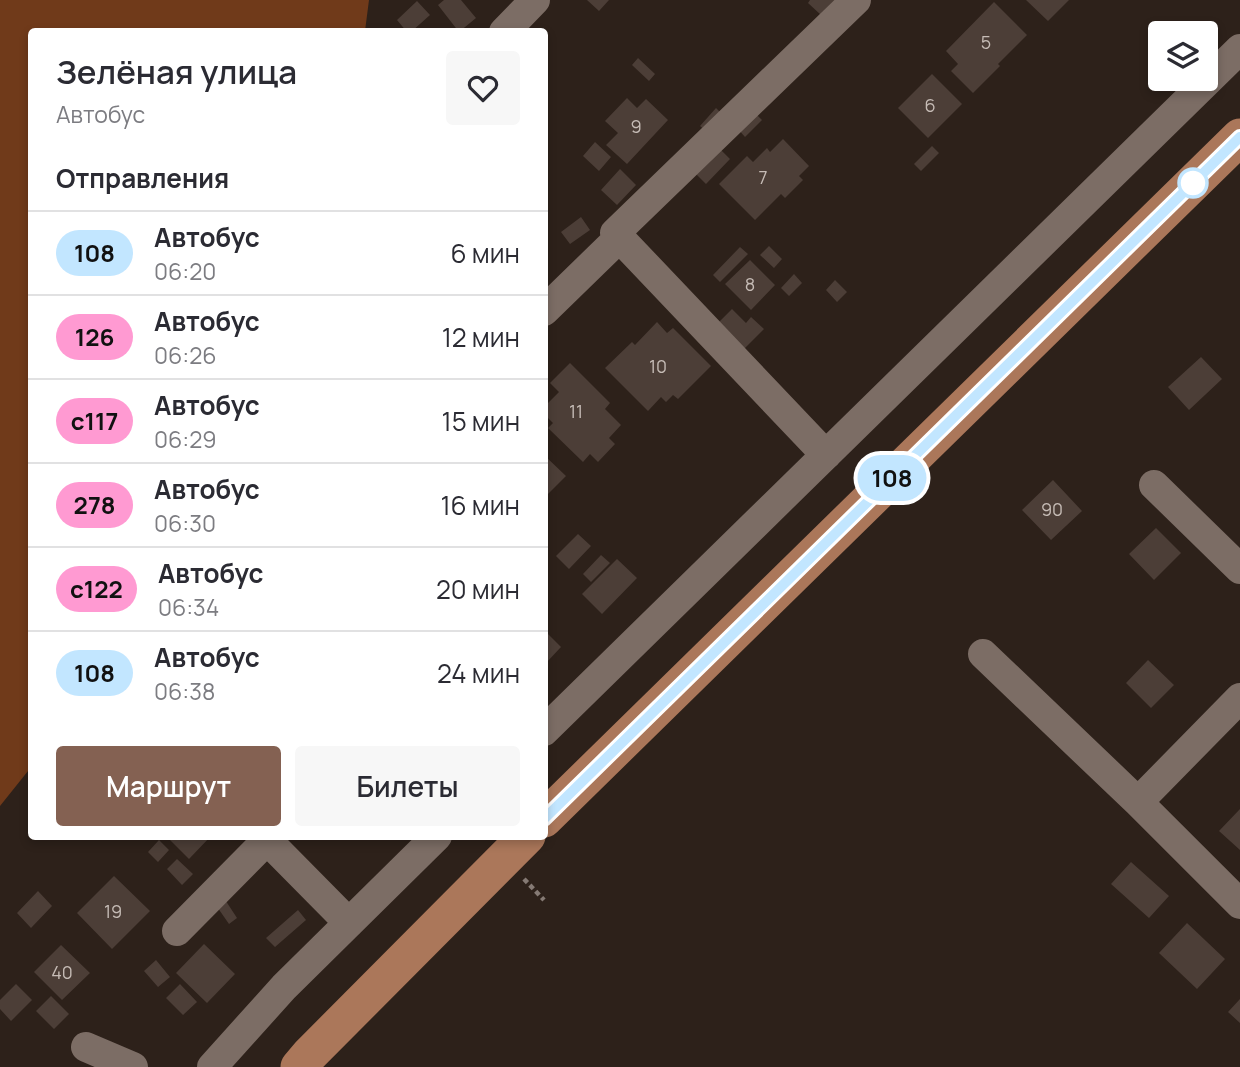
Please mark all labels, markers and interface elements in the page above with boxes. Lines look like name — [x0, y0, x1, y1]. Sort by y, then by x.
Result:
map controls — [1148, 21, 1218, 91]
button: layers — [1148, 21, 1218, 91]
house number: 5 — [981, 30, 991, 54]
text: Зелёная улица — [56, 49, 297, 94]
button: heart — [446, 51, 520, 125]
house number: 6 — [924, 93, 936, 117]
text: Автобус — [56, 98, 145, 130]
house number: 9 — [630, 114, 642, 138]
text: Отправления — [56, 160, 229, 196]
house number: 7 — [758, 165, 768, 189]
unlabelled marker — [1178, 168, 1208, 198]
text: Автобус — [154, 219, 260, 255]
text: 6 мин — [451, 235, 520, 271]
text: 108 — [74, 236, 115, 269]
text: 06:20 — [154, 255, 216, 287]
house number: 8 — [745, 272, 755, 296]
text: Автобус — [154, 303, 260, 339]
text: 12 мин — [442, 319, 520, 355]
text: 126 — [75, 320, 114, 353]
text: 06:26 — [154, 339, 217, 371]
house number: 10 — [649, 354, 667, 378]
text: Автобус — [154, 387, 260, 423]
house number: 11 — [569, 399, 583, 423]
text: 15 мин — [442, 403, 520, 439]
text: с117 — [71, 404, 118, 437]
text: 06:29 — [154, 423, 217, 455]
line badge: 108 — [852, 455, 932, 501]
text: 108 — [871, 461, 913, 494]
text: Автобус — [154, 471, 260, 507]
text: 16 мин — [440, 487, 520, 523]
text: 278 — [74, 488, 115, 521]
house number: 90 — [1041, 497, 1063, 521]
text: 06:30 — [154, 507, 216, 539]
text: Автобус — [158, 555, 264, 591]
text: 20 мин — [436, 571, 520, 607]
text: с122 — [70, 572, 123, 605]
text: 06:34 — [158, 591, 219, 623]
text: Автобус — [154, 639, 260, 675]
text: 24 мин — [437, 655, 520, 691]
text: 108 — [74, 656, 115, 689]
text: 06:38 — [154, 675, 215, 707]
button: Маршрут — [56, 746, 281, 826]
button: Билеты — [295, 746, 520, 826]
house number: 19 — [104, 899, 122, 923]
house number: 40 — [51, 960, 73, 984]

